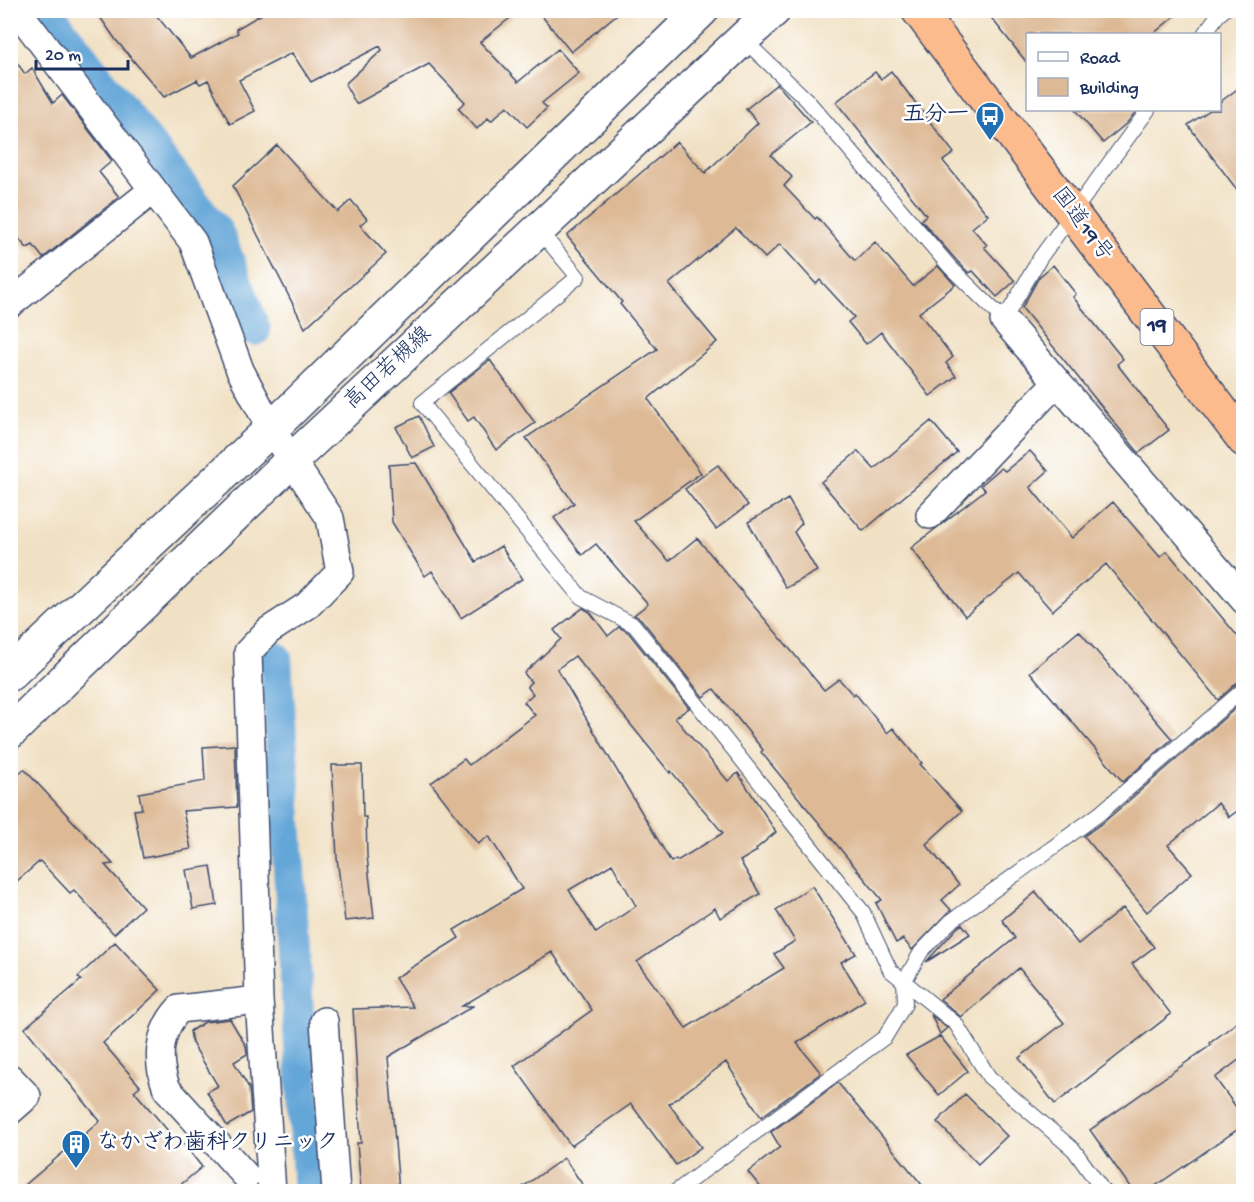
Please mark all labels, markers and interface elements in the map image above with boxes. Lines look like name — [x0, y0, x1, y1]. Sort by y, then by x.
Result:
scale bar — [36, 33, 128, 71]
legend — [1026, 33, 1221, 111]
text: 20 m — [45, 46, 81, 67]
text: Road — [1080, 49, 1121, 70]
text: Building — [1079, 79, 1139, 100]
bus stop icon: 五分一 — [974, 100, 1006, 142]
place label: 五分一 — [903, 102, 969, 129]
street label: 国道19号 — [1045, 182, 1118, 267]
road number: 19 — [1140, 309, 1174, 345]
street label: 高田若槻線 — [339, 321, 438, 416]
building icon: なかざわ歯科クリニック — [60, 1128, 92, 1170]
place label: なかざわ歯科クリニック — [97, 1129, 339, 1157]

